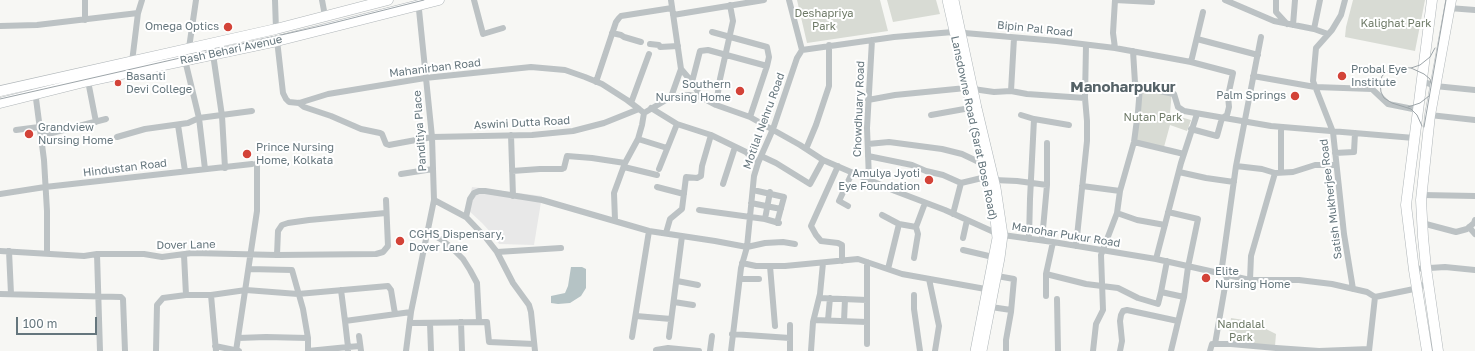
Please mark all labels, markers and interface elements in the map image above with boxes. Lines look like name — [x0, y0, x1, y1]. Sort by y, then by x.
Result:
park label: Deshapriya Park — [795, 7, 853, 33]
park label: Kalighat Park — [1361, 17, 1431, 31]
street label: Bipin Pal Road — [996, 18, 1074, 40]
place label: Omega Optics — [145, 20, 219, 34]
marker: Omega Optics — [222, 21, 234, 33]
street label: Rash Behari Avenue — [179, 33, 283, 67]
street label: Lansdowne Road (Sarat Bose Road) — [948, 35, 1000, 221]
street label: Mahanirban Road — [388, 56, 482, 80]
street label: Chowdhuary Road — [851, 61, 867, 157]
place label: Probal Eye Institute — [1351, 63, 1407, 89]
place label: Basanti Devi College — [126, 70, 192, 96]
marker: Probal Eye Institute — [1336, 70, 1348, 82]
street label: Motilal Nehru Road — [740, 71, 788, 171]
marker: Basanti Devi College — [113, 78, 123, 88]
place label: Southern Nursing Home — [656, 78, 731, 104]
district label: Manoharpukur — [1070, 78, 1176, 96]
marker: Southern Nursing Home — [734, 85, 746, 97]
place label: Palm Springs — [1216, 89, 1286, 103]
street label: Panditiya Place — [411, 90, 429, 172]
marker: Palm Springs — [1289, 90, 1301, 102]
park label: Nutan Park — [1124, 111, 1182, 125]
street label: Aswini Dutta Road — [474, 114, 570, 132]
place label: Grandview Nursing Home — [38, 121, 113, 147]
marker: Grandview Nursing Home — [23, 128, 35, 140]
street label: Satish Mukherjee Road — [1317, 138, 1345, 260]
place label: Prince Nursing Home, Kolkata — [256, 141, 334, 167]
marker: Prince Nursing Home, Kolkata — [241, 148, 253, 160]
street label: Hindustan Road — [82, 156, 168, 180]
place label: Amulya Jyoti Eye Foundation — [838, 167, 920, 193]
marker: Amulya Jyoti Eye Foundation — [923, 174, 935, 186]
street label: Manohar Pukur Road — [1011, 220, 1121, 250]
place label: CGHS Dispensary, Dover Lane — [409, 228, 504, 254]
marker: CGHS Dispensary, Dover Lane — [394, 235, 406, 247]
street label: Dover Lane — [156, 238, 216, 252]
place label: Elite Nursing Home — [1215, 265, 1290, 291]
marker: Elite Nursing Home — [1200, 272, 1212, 284]
scale bar — [18, 309, 99, 335]
text: 100 m — [23, 316, 57, 331]
park label: Nandalal Park — [1217, 318, 1265, 344]

